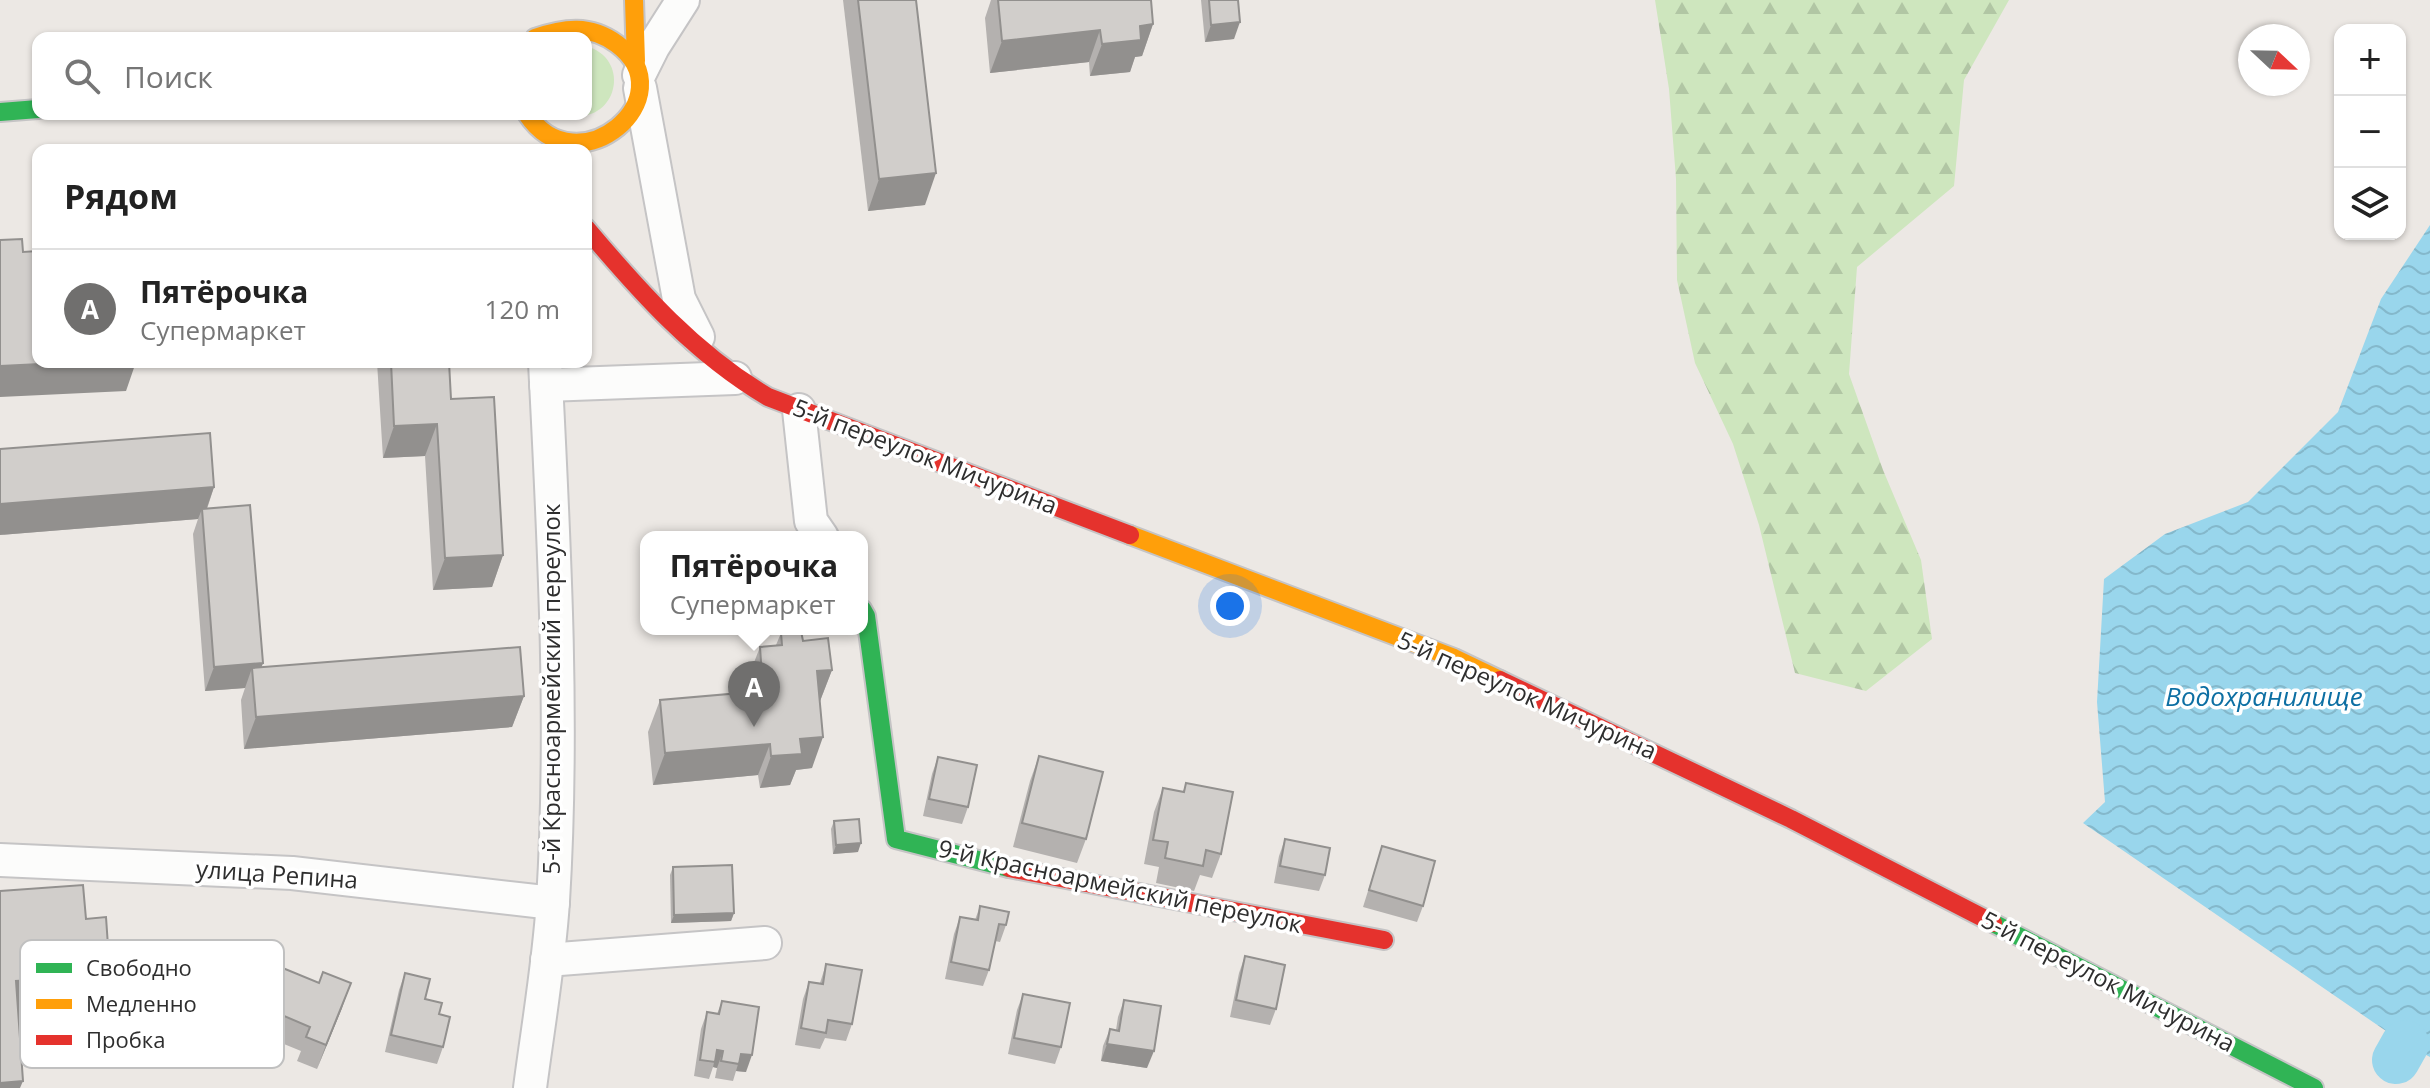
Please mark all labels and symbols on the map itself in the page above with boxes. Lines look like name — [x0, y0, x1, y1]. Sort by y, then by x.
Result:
north arrow — [2238, 24, 2310, 96]
street label: 5-й переулок Мичурина — [789, 390, 1062, 521]
street label: 5-й Красноармейский переулок — [534, 503, 567, 874]
your location — [1210, 586, 1250, 626]
street label: 5-й переулок Мичурина — [1393, 623, 1662, 767]
pin: A — [728, 661, 780, 727]
water label: Водохранилище — [2165, 678, 2363, 714]
street label: 9-й Красноармейский переулок — [936, 831, 1306, 940]
street label: улица Репина — [195, 851, 359, 896]
street label: 5-й переулок Мичурина — [1976, 902, 2241, 1059]
legend — [20, 940, 284, 1068]
text: Свободно — [86, 952, 192, 982]
text: Медленно — [86, 988, 197, 1018]
text: Пробка — [86, 1024, 165, 1054]

